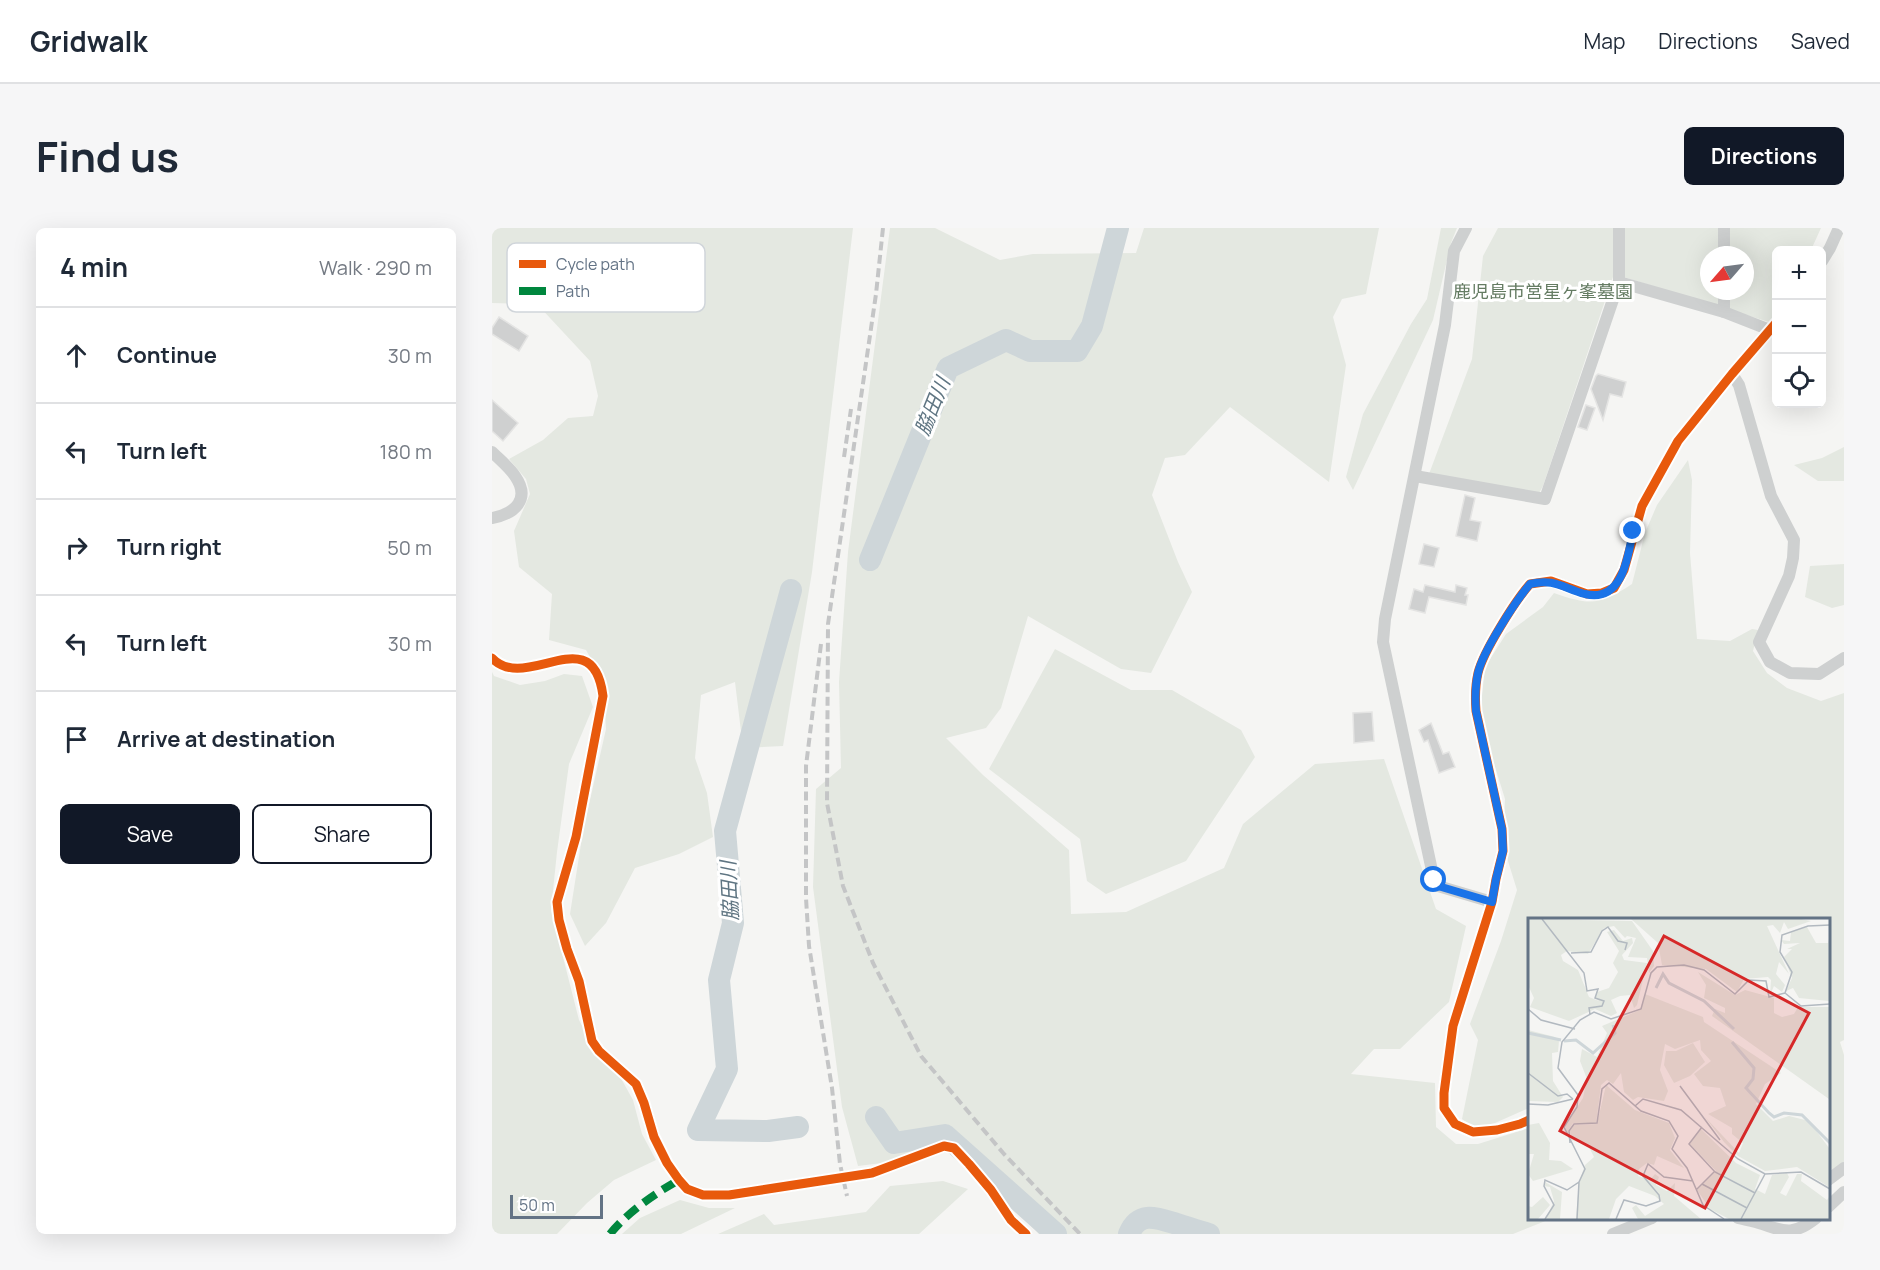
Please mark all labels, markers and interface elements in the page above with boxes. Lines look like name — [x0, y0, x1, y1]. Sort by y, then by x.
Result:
text: Gridwalk — [30, 22, 147, 60]
text: Map — [1584, 27, 1625, 55]
text: Directions — [1658, 27, 1758, 55]
text: Saved — [1791, 27, 1850, 55]
text: Find us — [36, 127, 179, 185]
button: Directions — [1684, 127, 1844, 185]
legend — [507, 243, 705, 312]
north arrow — [1700, 246, 1754, 300]
map controls — [1772, 246, 1826, 408]
button: + — [1772, 246, 1826, 300]
text: 4 min — [60, 249, 128, 285]
text: Cycle path — [556, 253, 635, 275]
text: Walk · 290 m — [319, 254, 432, 281]
park label: 鹿児島市営星ヶ峯墓園 — [1453, 279, 1633, 303]
text: Path — [556, 280, 590, 302]
button: − — [1772, 300, 1826, 354]
icon: ahead — [60, 339, 93, 372]
text: Continue — [117, 340, 217, 370]
text: 30 m — [388, 342, 432, 369]
button: locate — [1772, 354, 1826, 408]
water label: 脇田川 — [908, 371, 957, 439]
icon: left — [60, 435, 93, 468]
text: Turn left — [117, 436, 207, 466]
text: 180 m — [379, 438, 432, 465]
route end — [1619, 517, 1645, 543]
icon: right — [60, 531, 93, 564]
text: Turn right — [117, 532, 222, 562]
text: 50 m — [387, 534, 432, 561]
icon: left — [60, 627, 93, 660]
text: Turn left — [117, 628, 207, 658]
text: 30 m — [388, 630, 432, 657]
icon: arrive — [60, 723, 93, 756]
text: Arrive at destination — [117, 724, 335, 754]
button: Save — [60, 804, 240, 864]
button: Share — [252, 804, 432, 864]
water label: 脇田川 — [714, 858, 744, 922]
route start — [1420, 866, 1446, 892]
inset map — [1528, 918, 1829, 1219]
scale bar — [510, 1192, 603, 1220]
text: 50 m — [519, 1194, 555, 1216]

